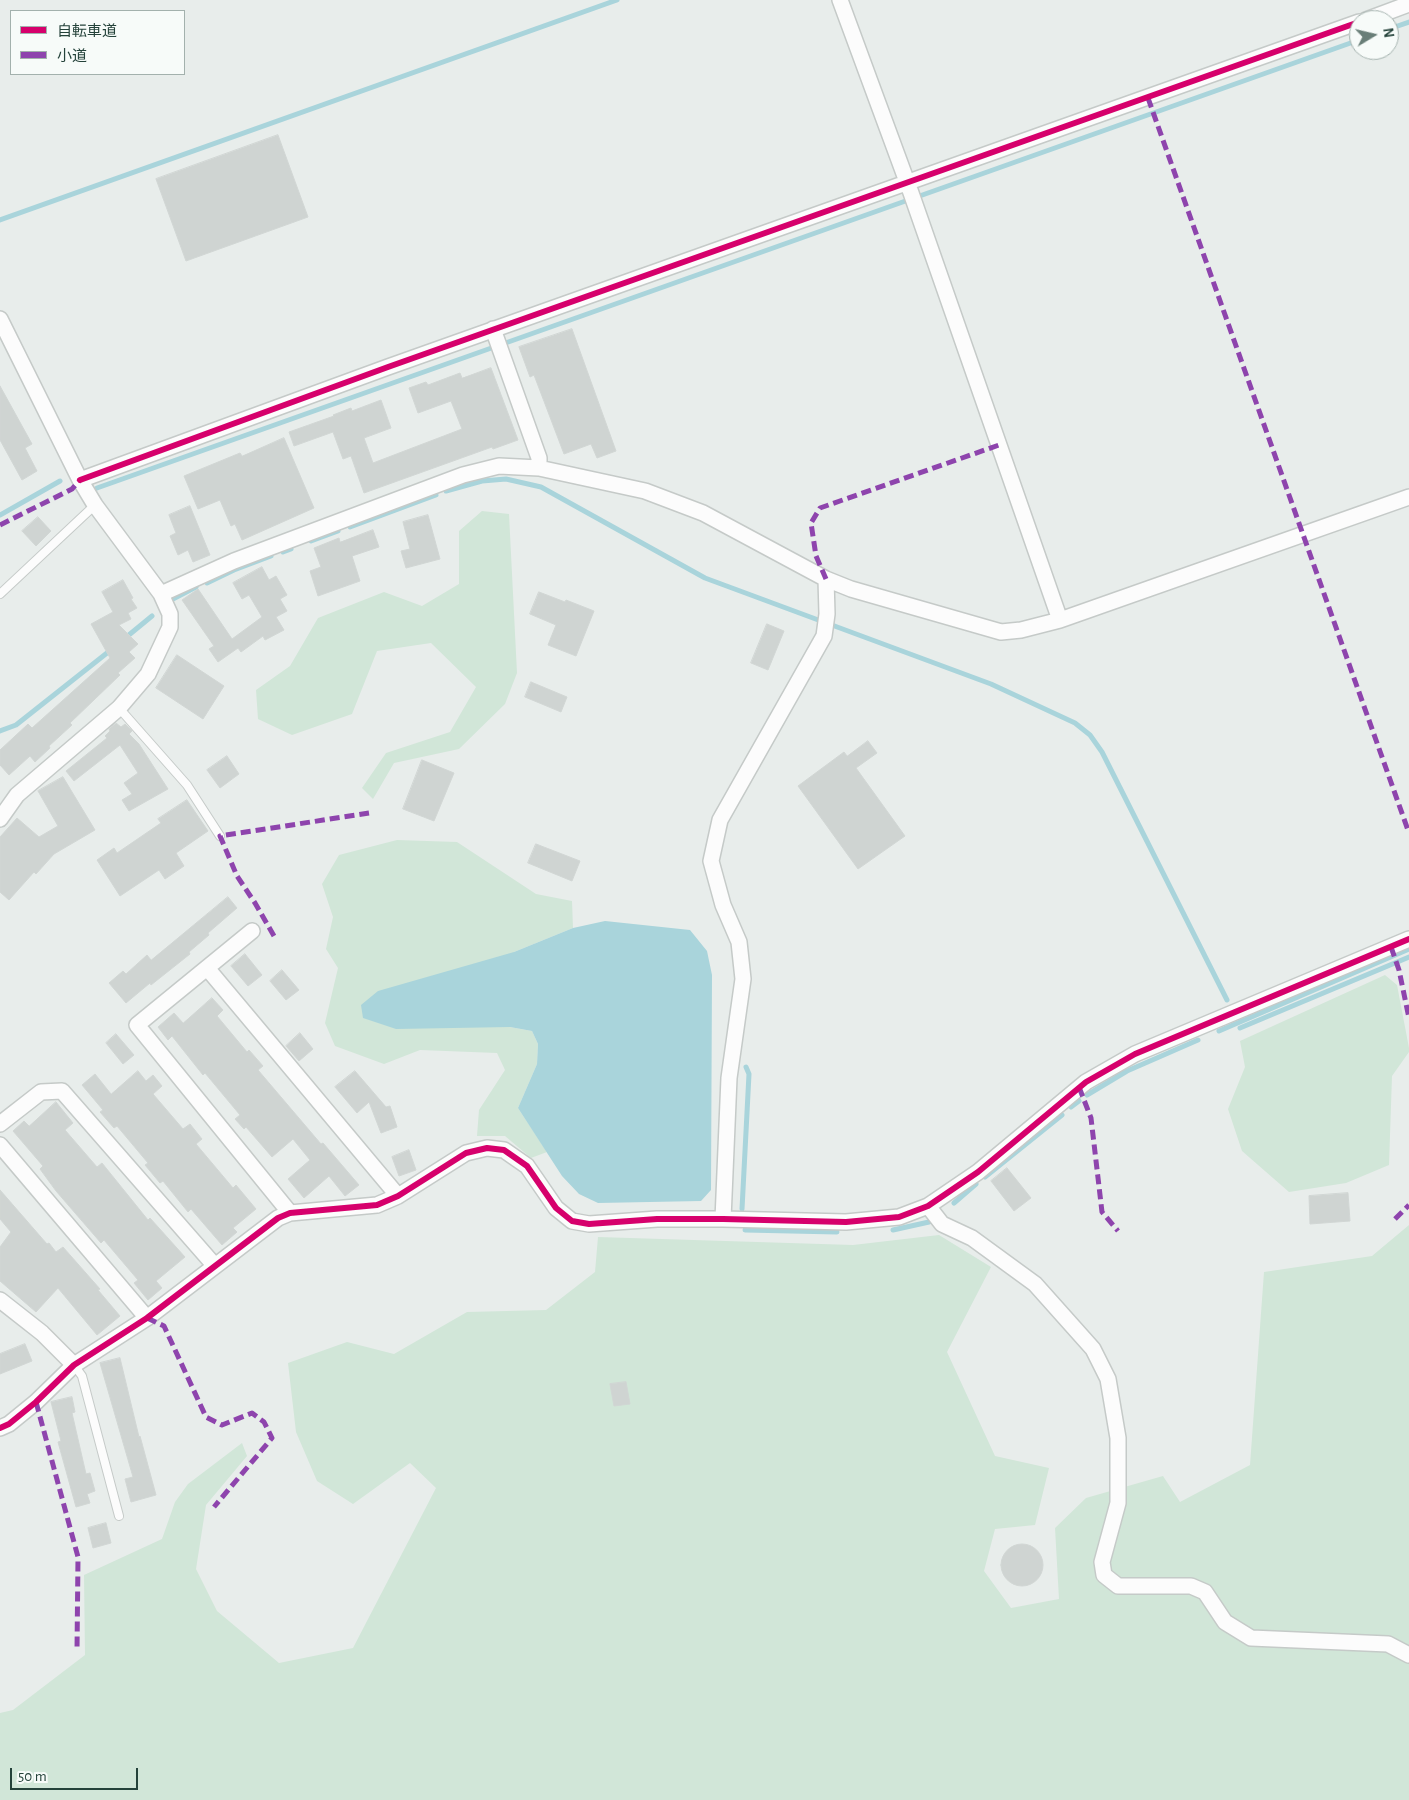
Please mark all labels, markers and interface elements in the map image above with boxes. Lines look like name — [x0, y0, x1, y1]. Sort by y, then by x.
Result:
legend — [10, 10, 185, 75]
north arrow — [1349, 10, 1399, 60]
text: 自転車道 — [57, 24, 117, 39]
text: N — [1380, 27, 1396, 39]
text: 小道 — [57, 49, 87, 64]
scale bar — [12, 1758, 140, 1790]
text: 50 m — [18, 1769, 47, 1784]

